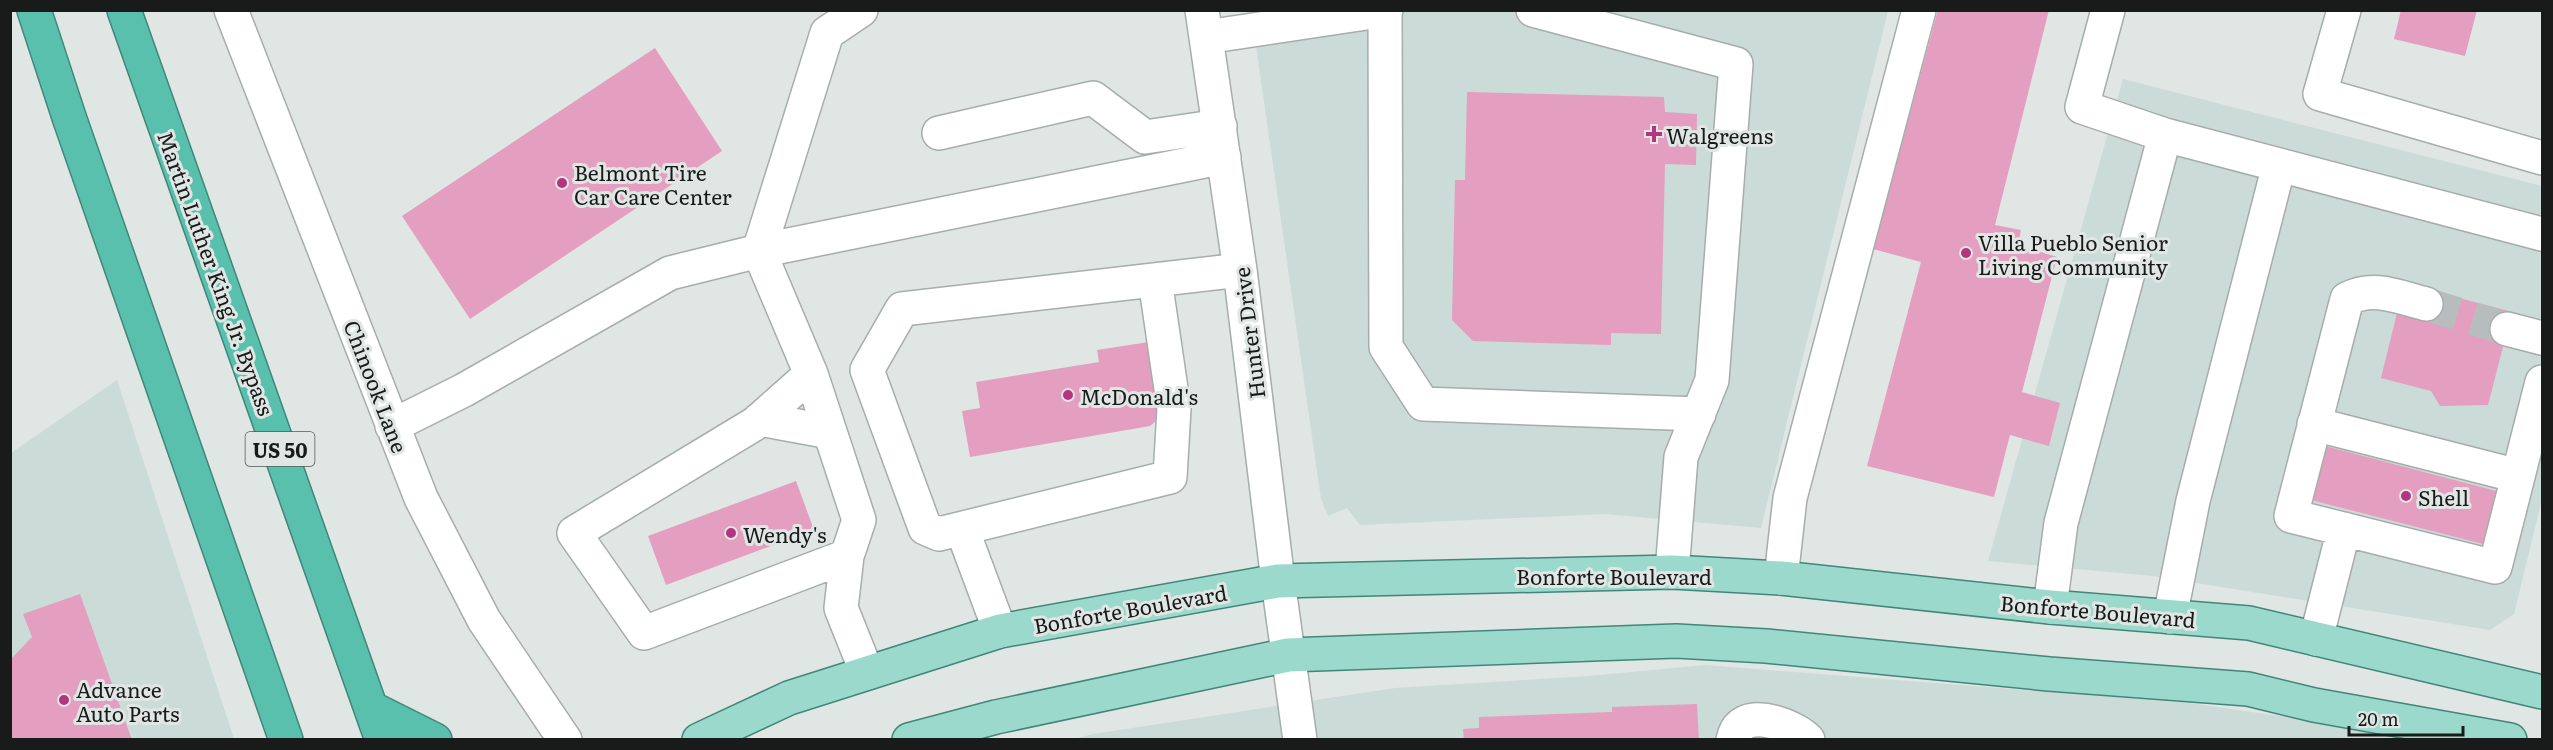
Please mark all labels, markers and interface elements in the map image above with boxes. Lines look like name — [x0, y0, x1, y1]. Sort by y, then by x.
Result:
place label: Walgreens — [1666, 119, 1773, 150]
street label: Martin Luther King Jr. Bypass — [151, 127, 283, 419]
marker: Walgreens — [1647, 127, 1661, 141]
place label: Belmont Tire Car Care Center — [574, 156, 732, 211]
marker: Belmont Tire Car Care Center — [555, 176, 569, 190]
place label: Villa Pueblo Senior Living Community — [1978, 226, 2169, 281]
marker: Villa Pueblo Senior Living Community — [1959, 246, 1973, 260]
street label: Hunter Drive — [1225, 265, 1271, 400]
street label: Chinook Lane — [338, 315, 417, 457]
place label: McDonald's — [1080, 380, 1198, 411]
marker: McDonald's — [1061, 388, 1075, 402]
road number: US 50 — [246, 432, 314, 466]
place label: Shell — [2418, 481, 2469, 512]
marker: Shell — [2399, 489, 2413, 503]
place label: Wendy's — [743, 518, 827, 549]
marker: Wendy's — [724, 526, 738, 540]
street label: Bonforte Boulevard — [1516, 560, 1712, 591]
street label: Bonforte Boulevard — [1031, 576, 1229, 640]
street label: Bonforte Boulevard — [1999, 586, 2197, 634]
place label: Advance Auto Parts — [76, 673, 179, 728]
marker: Advance Auto Parts — [57, 693, 71, 707]
scale bar — [2349, 699, 2463, 737]
text: 20 m — [2358, 705, 2399, 732]

